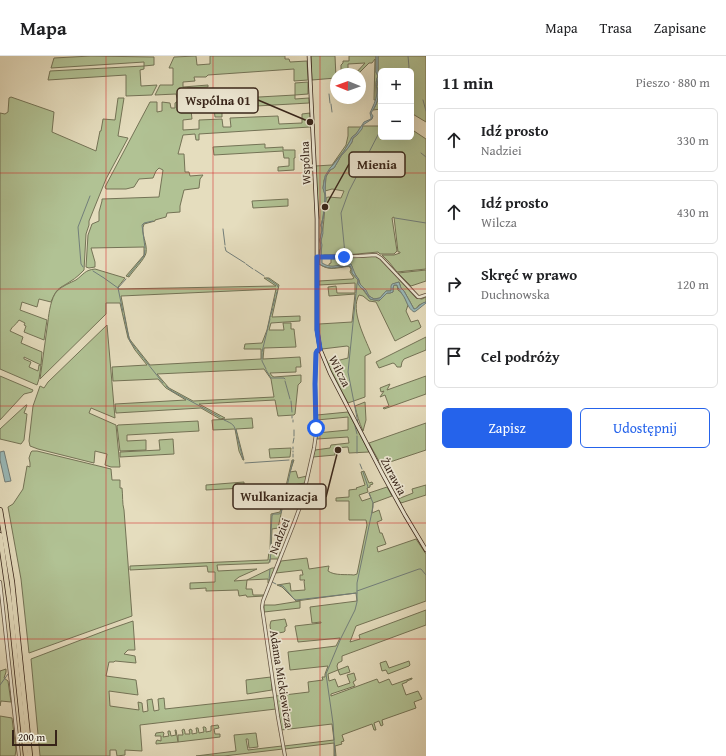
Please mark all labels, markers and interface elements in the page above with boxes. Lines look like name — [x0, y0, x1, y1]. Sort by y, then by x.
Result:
text: Mapa — [20, 14, 67, 42]
text: Mapa — [545, 18, 578, 38]
text: Trasa — [600, 18, 632, 38]
text: Zapisane — [654, 18, 706, 38]
north arrow — [330, 68, 366, 104]
map controls — [378, 68, 414, 140]
button: + — [378, 68, 414, 104]
text: 11 min — [442, 70, 493, 95]
text: Pieszo · 880 m — [636, 73, 710, 92]
callout: Wspólna 01 — [177, 88, 258, 113]
text: Wspólna 01 — [185, 91, 251, 110]
button: − — [378, 104, 414, 140]
text: Idź prosto — [481, 120, 548, 141]
icon: ahead — [443, 129, 465, 151]
text: 330 m — [677, 131, 709, 150]
street label: Wspólna — [295, 141, 315, 185]
text: Nadziei — [481, 141, 522, 160]
callout: Mienia — [349, 152, 405, 177]
text: Mienia — [357, 155, 397, 174]
text: Idź prosto — [481, 192, 548, 213]
icon: ahead — [443, 201, 465, 223]
text: 430 m — [677, 203, 709, 222]
text: Wilcza — [481, 213, 517, 232]
route end — [335, 248, 353, 266]
text: Skręć w prawo — [481, 264, 577, 285]
icon: right — [443, 273, 465, 295]
text: 120 m — [677, 275, 709, 294]
text: Duchnowska — [481, 285, 550, 304]
icon: arrive — [443, 345, 465, 367]
text: Cel podróży — [481, 346, 560, 367]
street label: Wilcza — [325, 352, 355, 390]
button: Zapisz — [442, 408, 572, 448]
button: Udostępnij — [580, 408, 710, 448]
route start — [307, 419, 325, 437]
street label: Żurawia — [377, 454, 411, 498]
callout: Wulkanizacja — [233, 484, 326, 509]
text: Wulkanizacja — [240, 487, 318, 506]
street label: Nadziei — [264, 515, 294, 557]
street label: Adama Mickiewicza — [266, 629, 298, 730]
scale bar — [12, 728, 57, 747]
text: 200 m — [18, 729, 45, 745]

